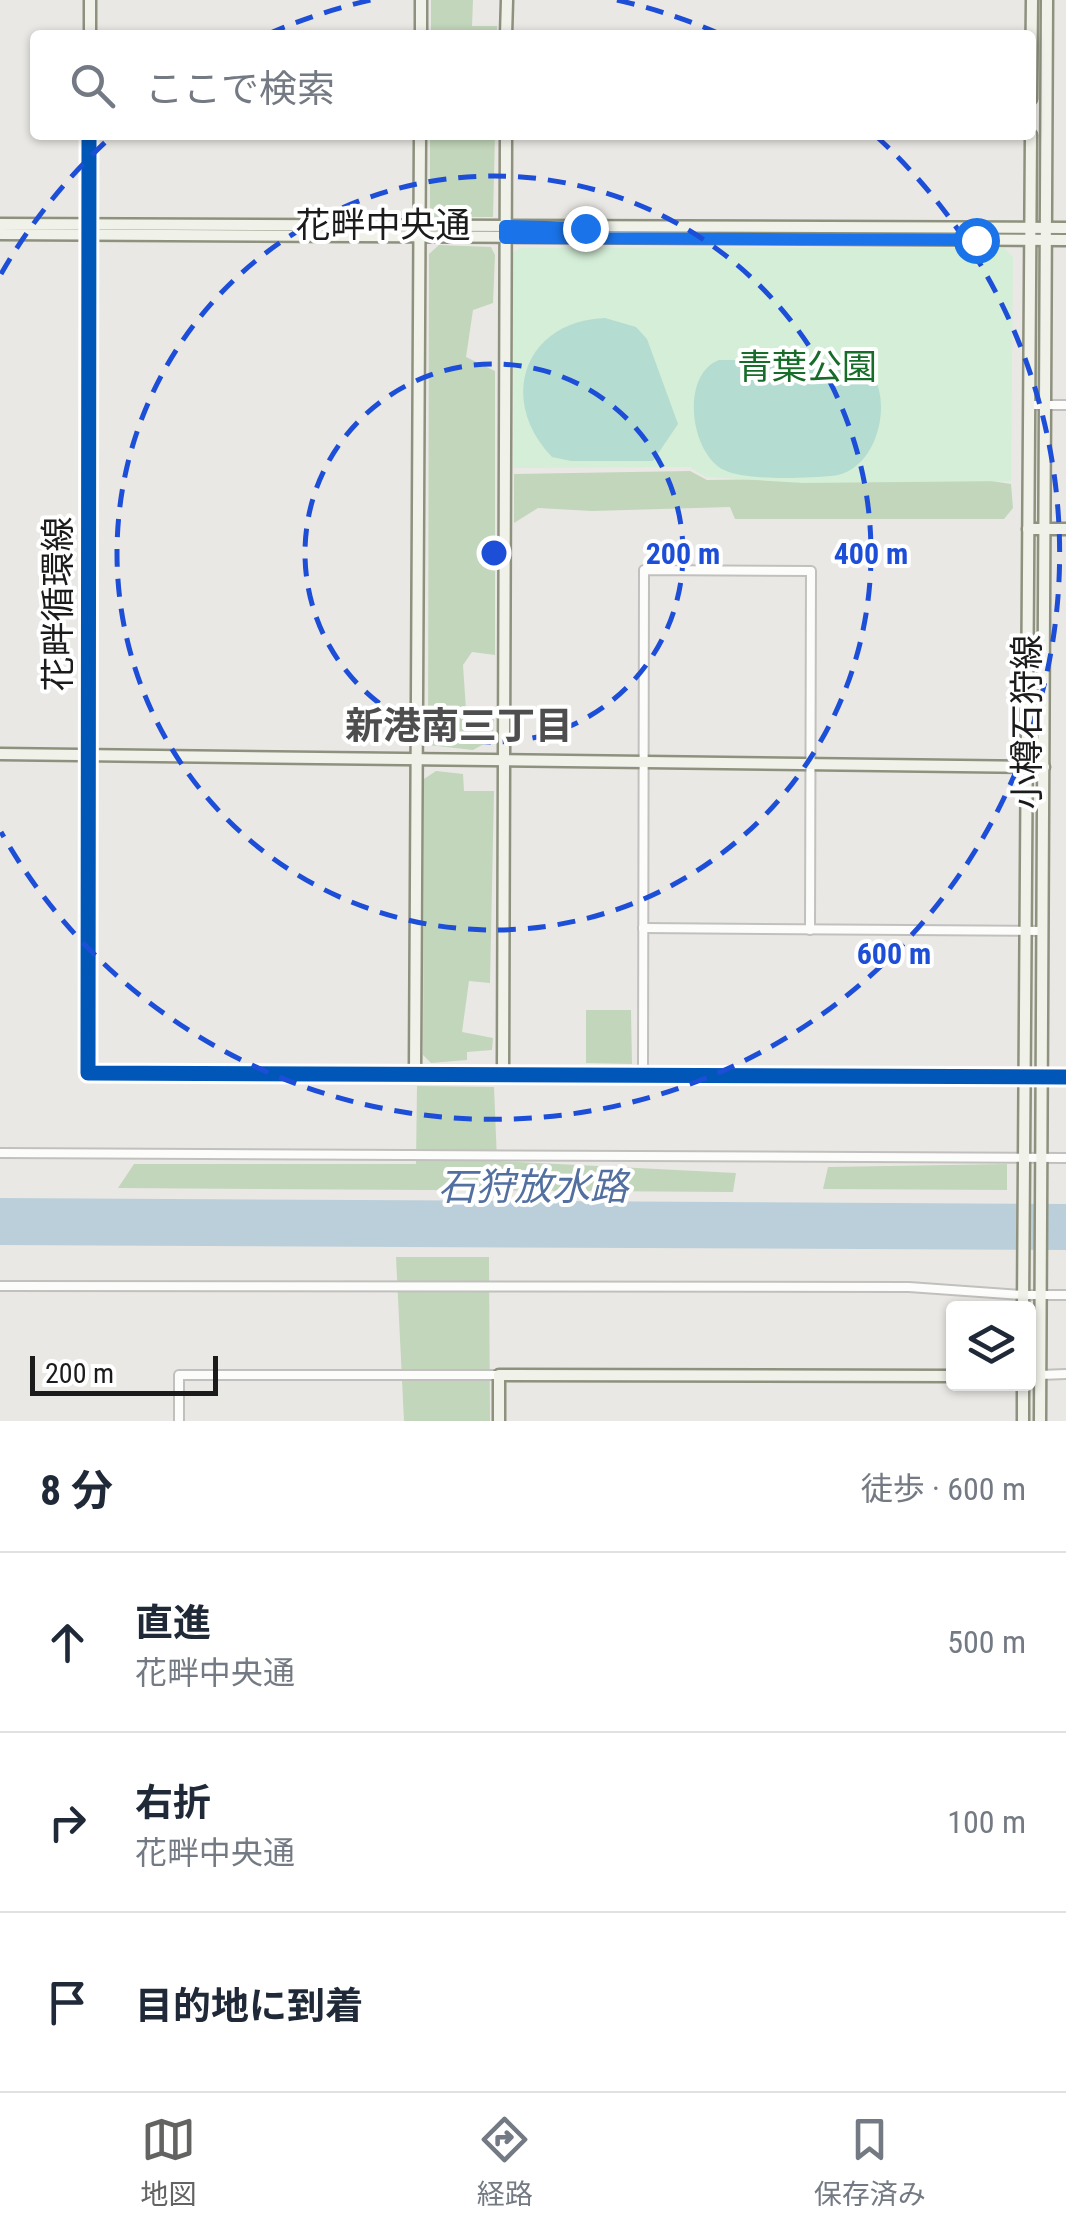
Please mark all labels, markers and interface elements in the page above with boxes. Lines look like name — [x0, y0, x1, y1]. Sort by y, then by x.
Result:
search box — [30, 30, 1036, 140]
icon: search — [65, 58, 120, 113]
text: ここで検索 — [145, 67, 335, 111]
street label: 花畔中央通 — [295, 205, 471, 246]
route end — [563, 206, 609, 252]
route start — [954, 218, 1000, 264]
park label: 青葉公園 — [737, 347, 877, 388]
street label: 花畔循環線 — [38, 516, 79, 692]
centre of rings — [476, 535, 512, 571]
text: 200 m — [646, 536, 720, 571]
text: 400 m — [834, 536, 908, 571]
street label: 小樽石狩線 — [1007, 634, 1048, 810]
district label: 新港南三丁目 — [345, 704, 573, 748]
text: 600 m — [857, 936, 931, 971]
water label: 石狩放水路 — [438, 1165, 631, 1209]
map controls — [946, 1301, 1036, 1391]
button: layers — [946, 1301, 1036, 1391]
scale bar — [30, 1351, 218, 1396]
text: 200 m — [45, 1357, 114, 1390]
text: 8 分 — [40, 1466, 113, 1515]
text: 徒歩 · 600 m — [861, 1470, 1026, 1508]
text: 直進 — [135, 1601, 211, 1645]
icon: ahead — [40, 1615, 95, 1670]
text: 500 m — [947, 1623, 1026, 1661]
text: 花畔中央通 — [135, 1654, 295, 1692]
text: 右折 — [135, 1781, 211, 1825]
icon: right — [40, 1795, 95, 1850]
text: 100 m — [947, 1803, 1026, 1841]
text: 花畔中央通 — [135, 1834, 295, 1872]
icon: arrive — [40, 1975, 95, 2030]
text: 目的地に到着 — [135, 1984, 363, 2028]
tab: 地図 — [140, 2112, 196, 2212]
tab: 経路 — [477, 2112, 533, 2212]
tab: 保存済み — [814, 2112, 926, 2212]

